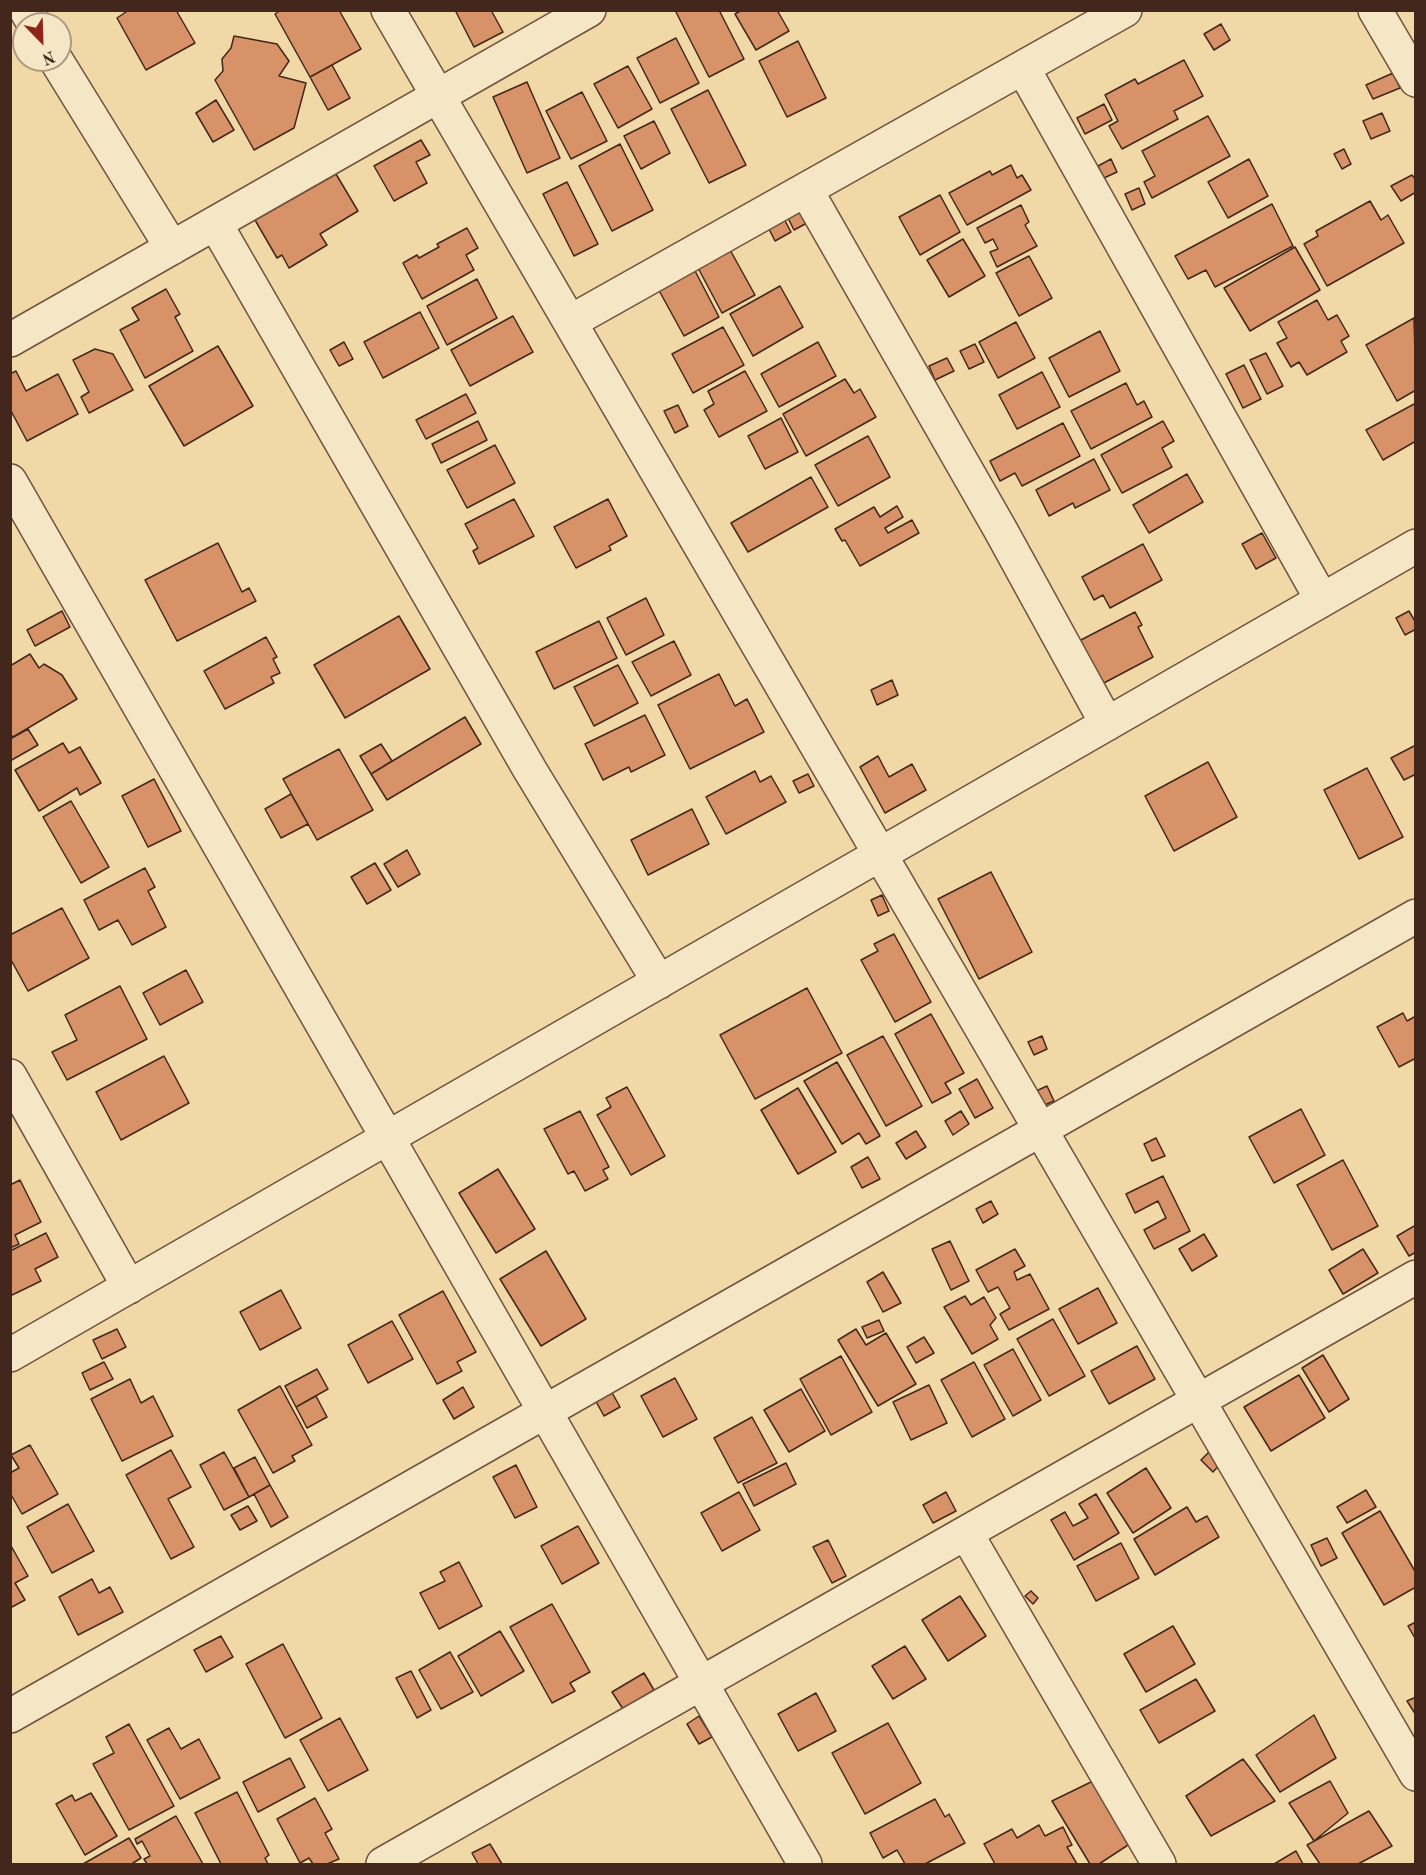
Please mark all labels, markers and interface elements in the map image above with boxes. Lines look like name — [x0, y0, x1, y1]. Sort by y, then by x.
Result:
north arrow — [12, 12, 72, 72]
text: N — [40, 47, 57, 66]

